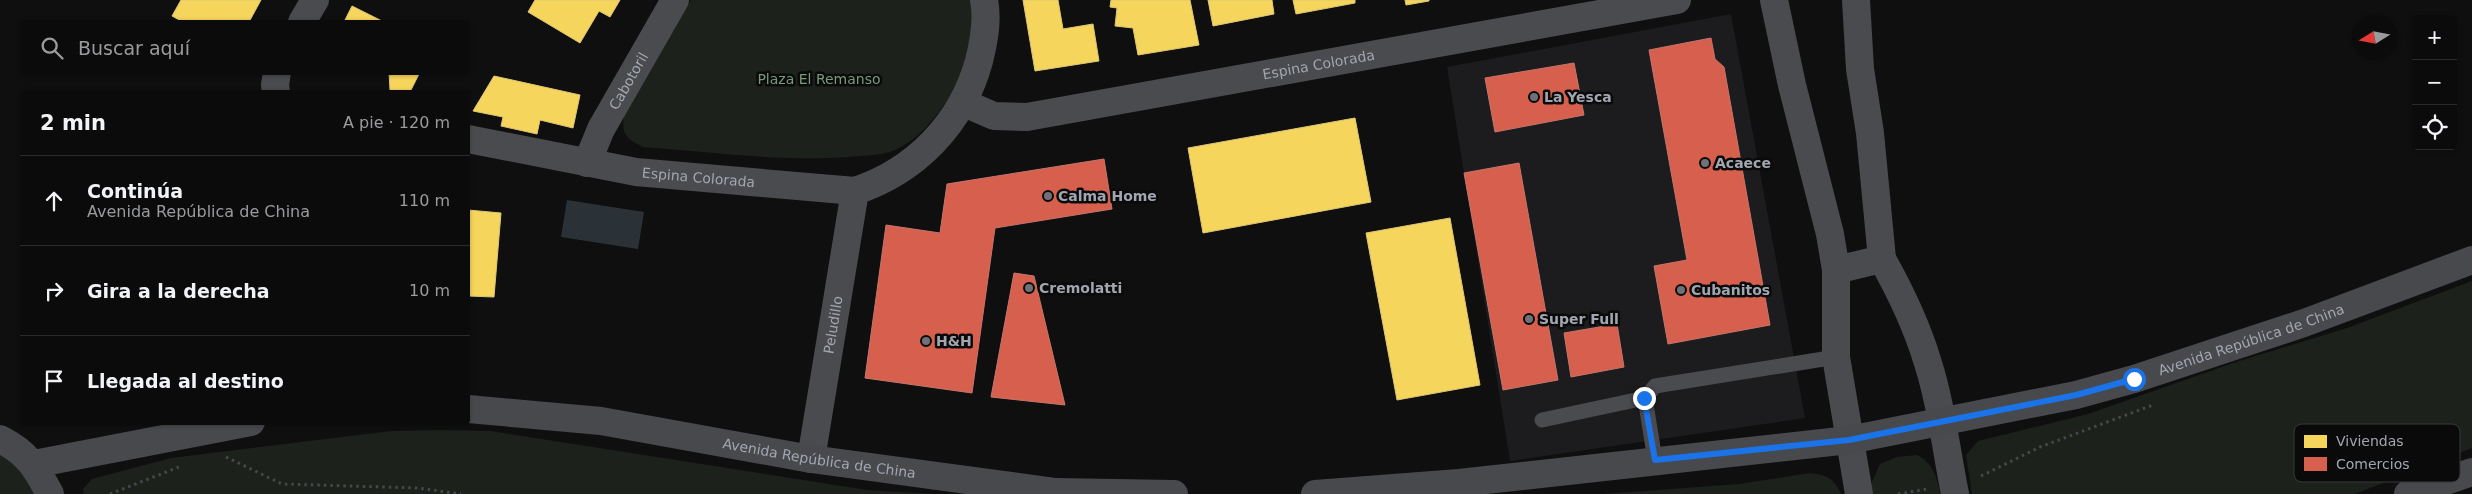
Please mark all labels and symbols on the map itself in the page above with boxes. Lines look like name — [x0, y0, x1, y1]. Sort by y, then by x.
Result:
north arrow — [2352, 15, 2397, 60]
street label: Espina Colorada — [1261, 47, 1376, 82]
street label: Cabotoril — [606, 50, 651, 113]
park label: Plaza El Remanso — [757, 71, 881, 87]
place label: La Yesca — [1544, 89, 1612, 105]
marker: La Yesca — [1528, 91, 1540, 103]
place label: Acaece — [1715, 155, 1771, 171]
marker: Acaece — [1699, 157, 1711, 169]
street label: Espina Colorada — [641, 165, 756, 190]
place label: Calma Home — [1058, 188, 1157, 204]
marker: Calma Home — [1042, 190, 1054, 202]
place label: Cremolatti — [1039, 280, 1122, 296]
marker: Cremolatti — [1023, 282, 1035, 294]
place label: Cubanitos — [1691, 282, 1770, 298]
marker: Cubanitos — [1675, 284, 1687, 296]
street label: Peludillo — [820, 295, 846, 355]
street label: Avenida República de China — [2156, 301, 2346, 378]
place label: Super Full — [1539, 311, 1619, 327]
marker: Super Full — [1523, 313, 1535, 325]
place label: H&H — [936, 333, 972, 349]
marker: H&H — [920, 335, 932, 347]
route start — [2123, 368, 2146, 391]
route end — [1633, 387, 1656, 410]
legend — [2294, 424, 2460, 482]
text: Viviendas — [2336, 433, 2404, 449]
street label: Avenida República de China — [721, 435, 917, 481]
text: Comercios — [2336, 456, 2410, 472]

